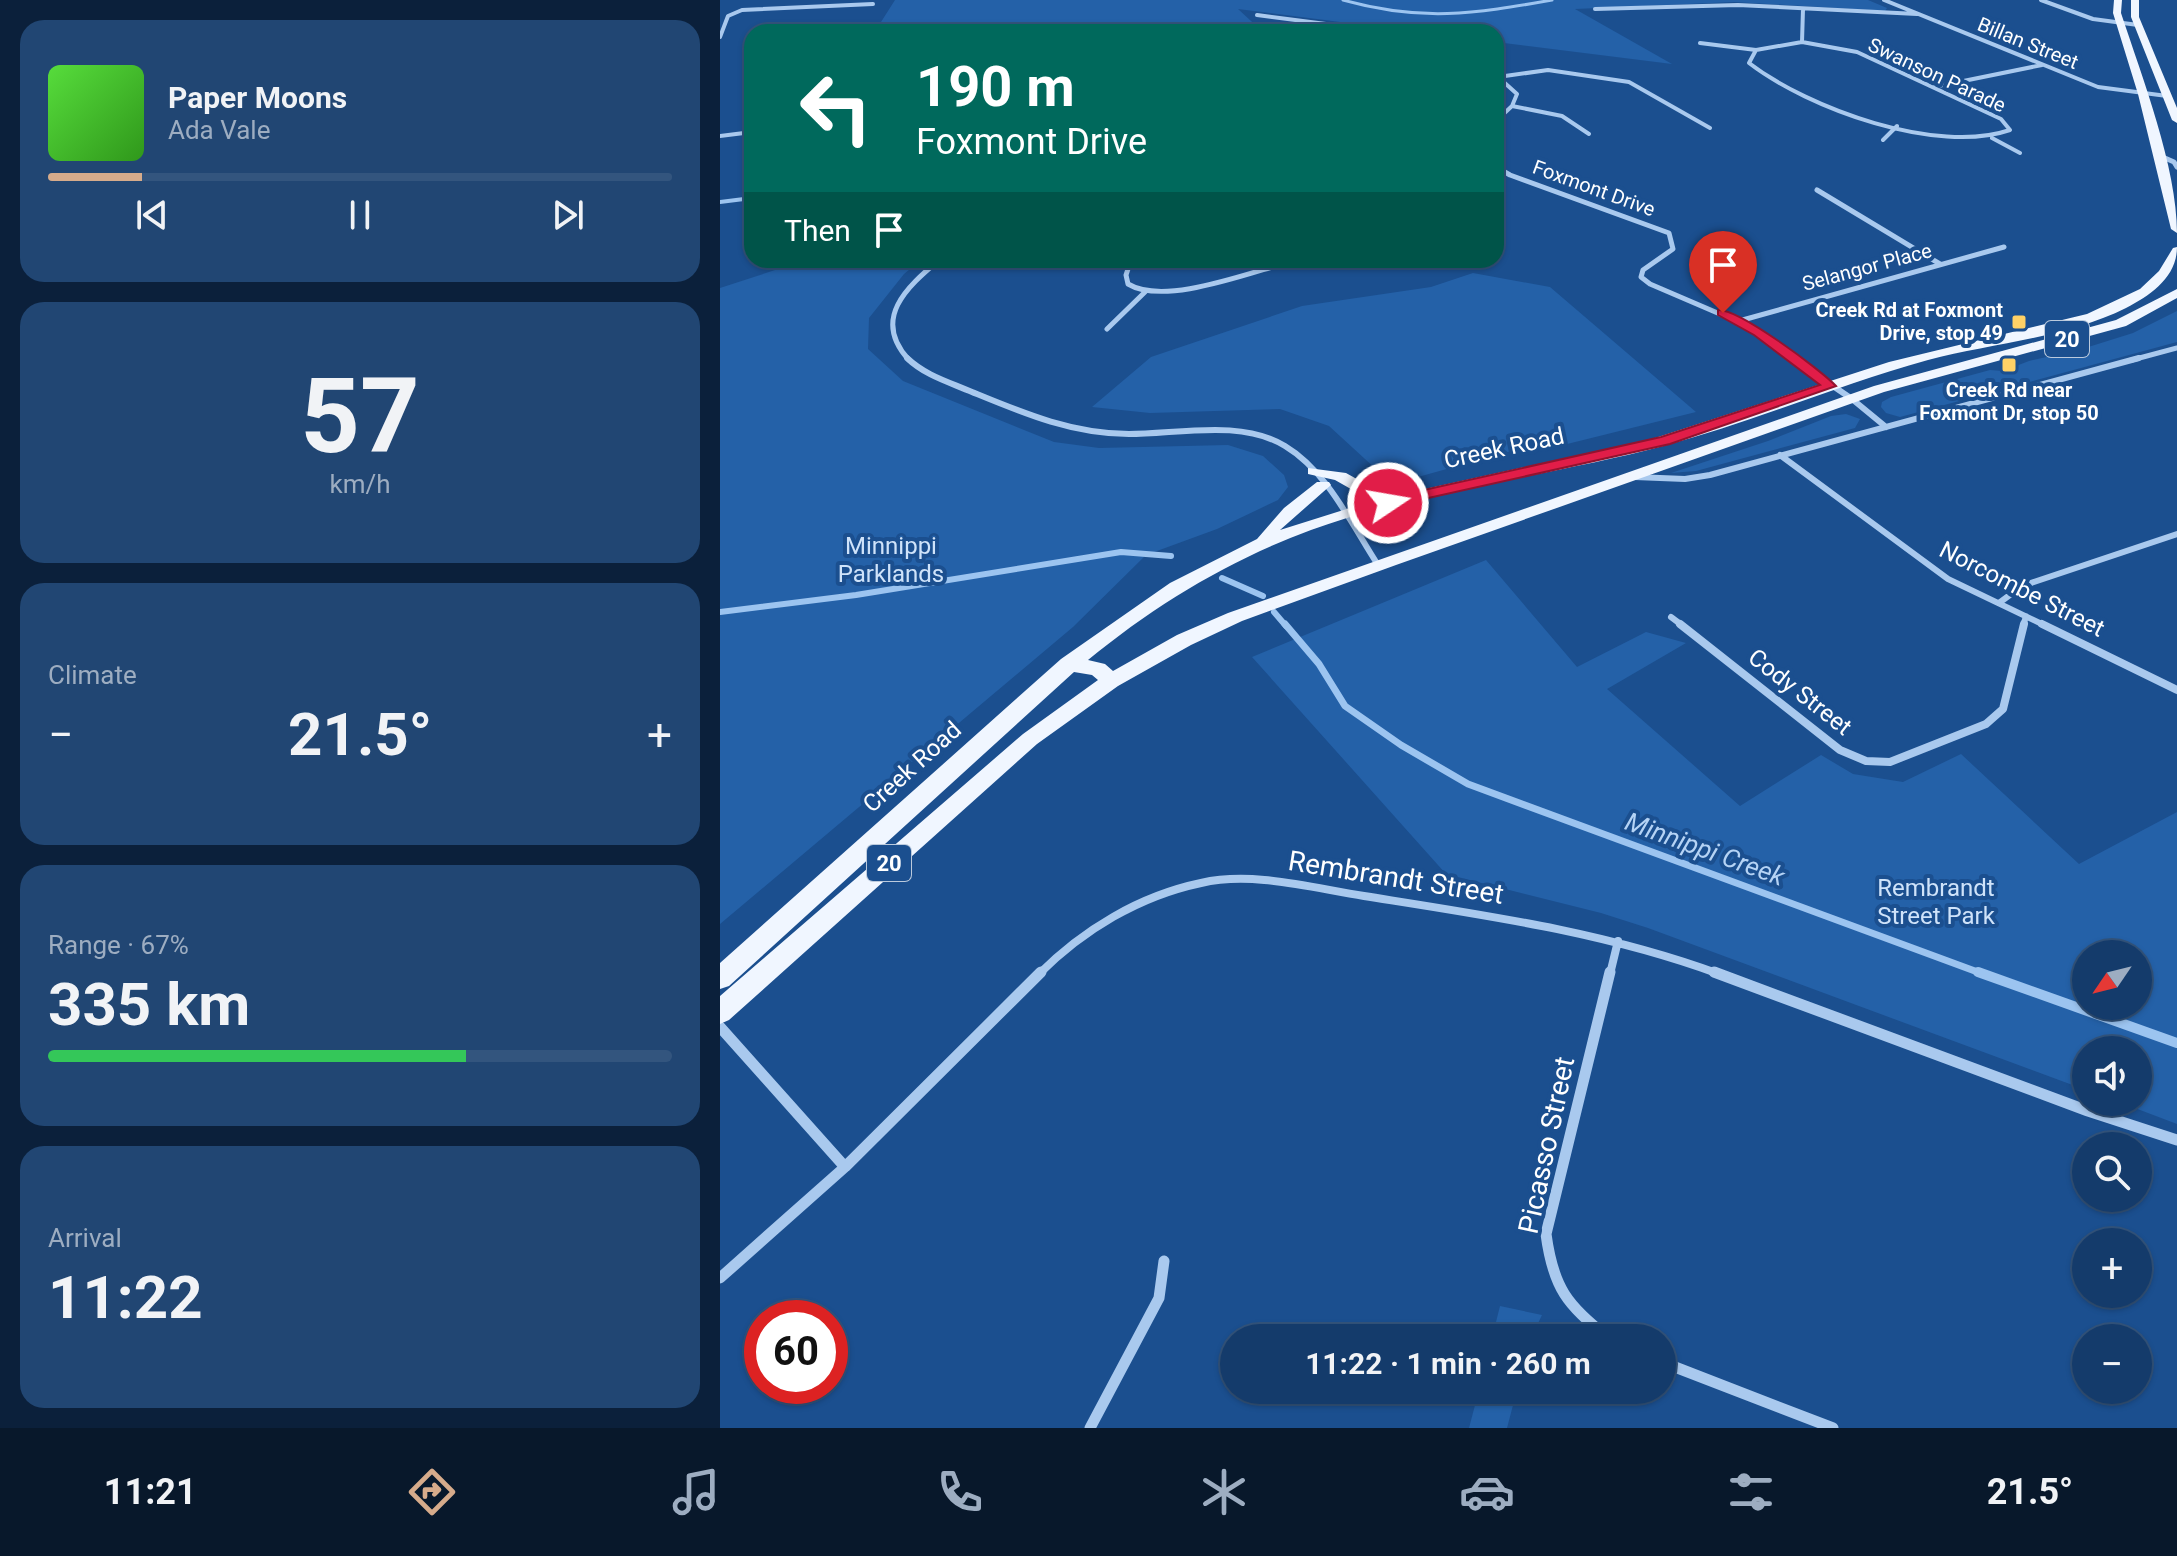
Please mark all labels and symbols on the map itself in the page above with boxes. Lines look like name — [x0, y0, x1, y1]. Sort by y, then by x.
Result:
street label: Billan Street — [1974, 12, 2082, 74]
street label: Swanson Parade — [1864, 33, 2010, 117]
street label: Foxmont Drive — [1530, 155, 1658, 221]
pin — [1689, 231, 1757, 313]
street label: Selangor Place — [1800, 238, 1934, 296]
place label: Creek Rd at Foxmont Drive, stop 49 — [1815, 298, 2003, 345]
marker: Creek Rd at Foxmont Drive, stop 49 — [2010, 313, 2028, 331]
road number: 20 — [2045, 321, 2089, 357]
marker: Creek Rd near Foxmont Dr, stop 50 — [2000, 356, 2018, 374]
place label: Creek Rd near Foxmont Dr, stop 50 — [1919, 378, 2099, 425]
street label: Creek Road — [1441, 422, 1567, 474]
position arrow — [1346, 461, 1430, 545]
park label: Minnippi Parklands — [838, 532, 944, 588]
street label: Norcombe Street — [1935, 535, 2109, 643]
street label: Cody Street — [1743, 643, 1857, 741]
street label: Creek Road — [857, 716, 967, 818]
water label: Minnippi Creek — [1621, 806, 1790, 892]
street label: Rembrandt Street — [1286, 844, 1506, 911]
road number: 20 — [867, 845, 911, 881]
park label: Rembrandt Street Park — [1877, 874, 1996, 930]
north arrow — [2072, 940, 2152, 1020]
street label: Picasso Street — [1512, 1054, 1581, 1237]
speed limit sign: 60 — [744, 1300, 848, 1404]

